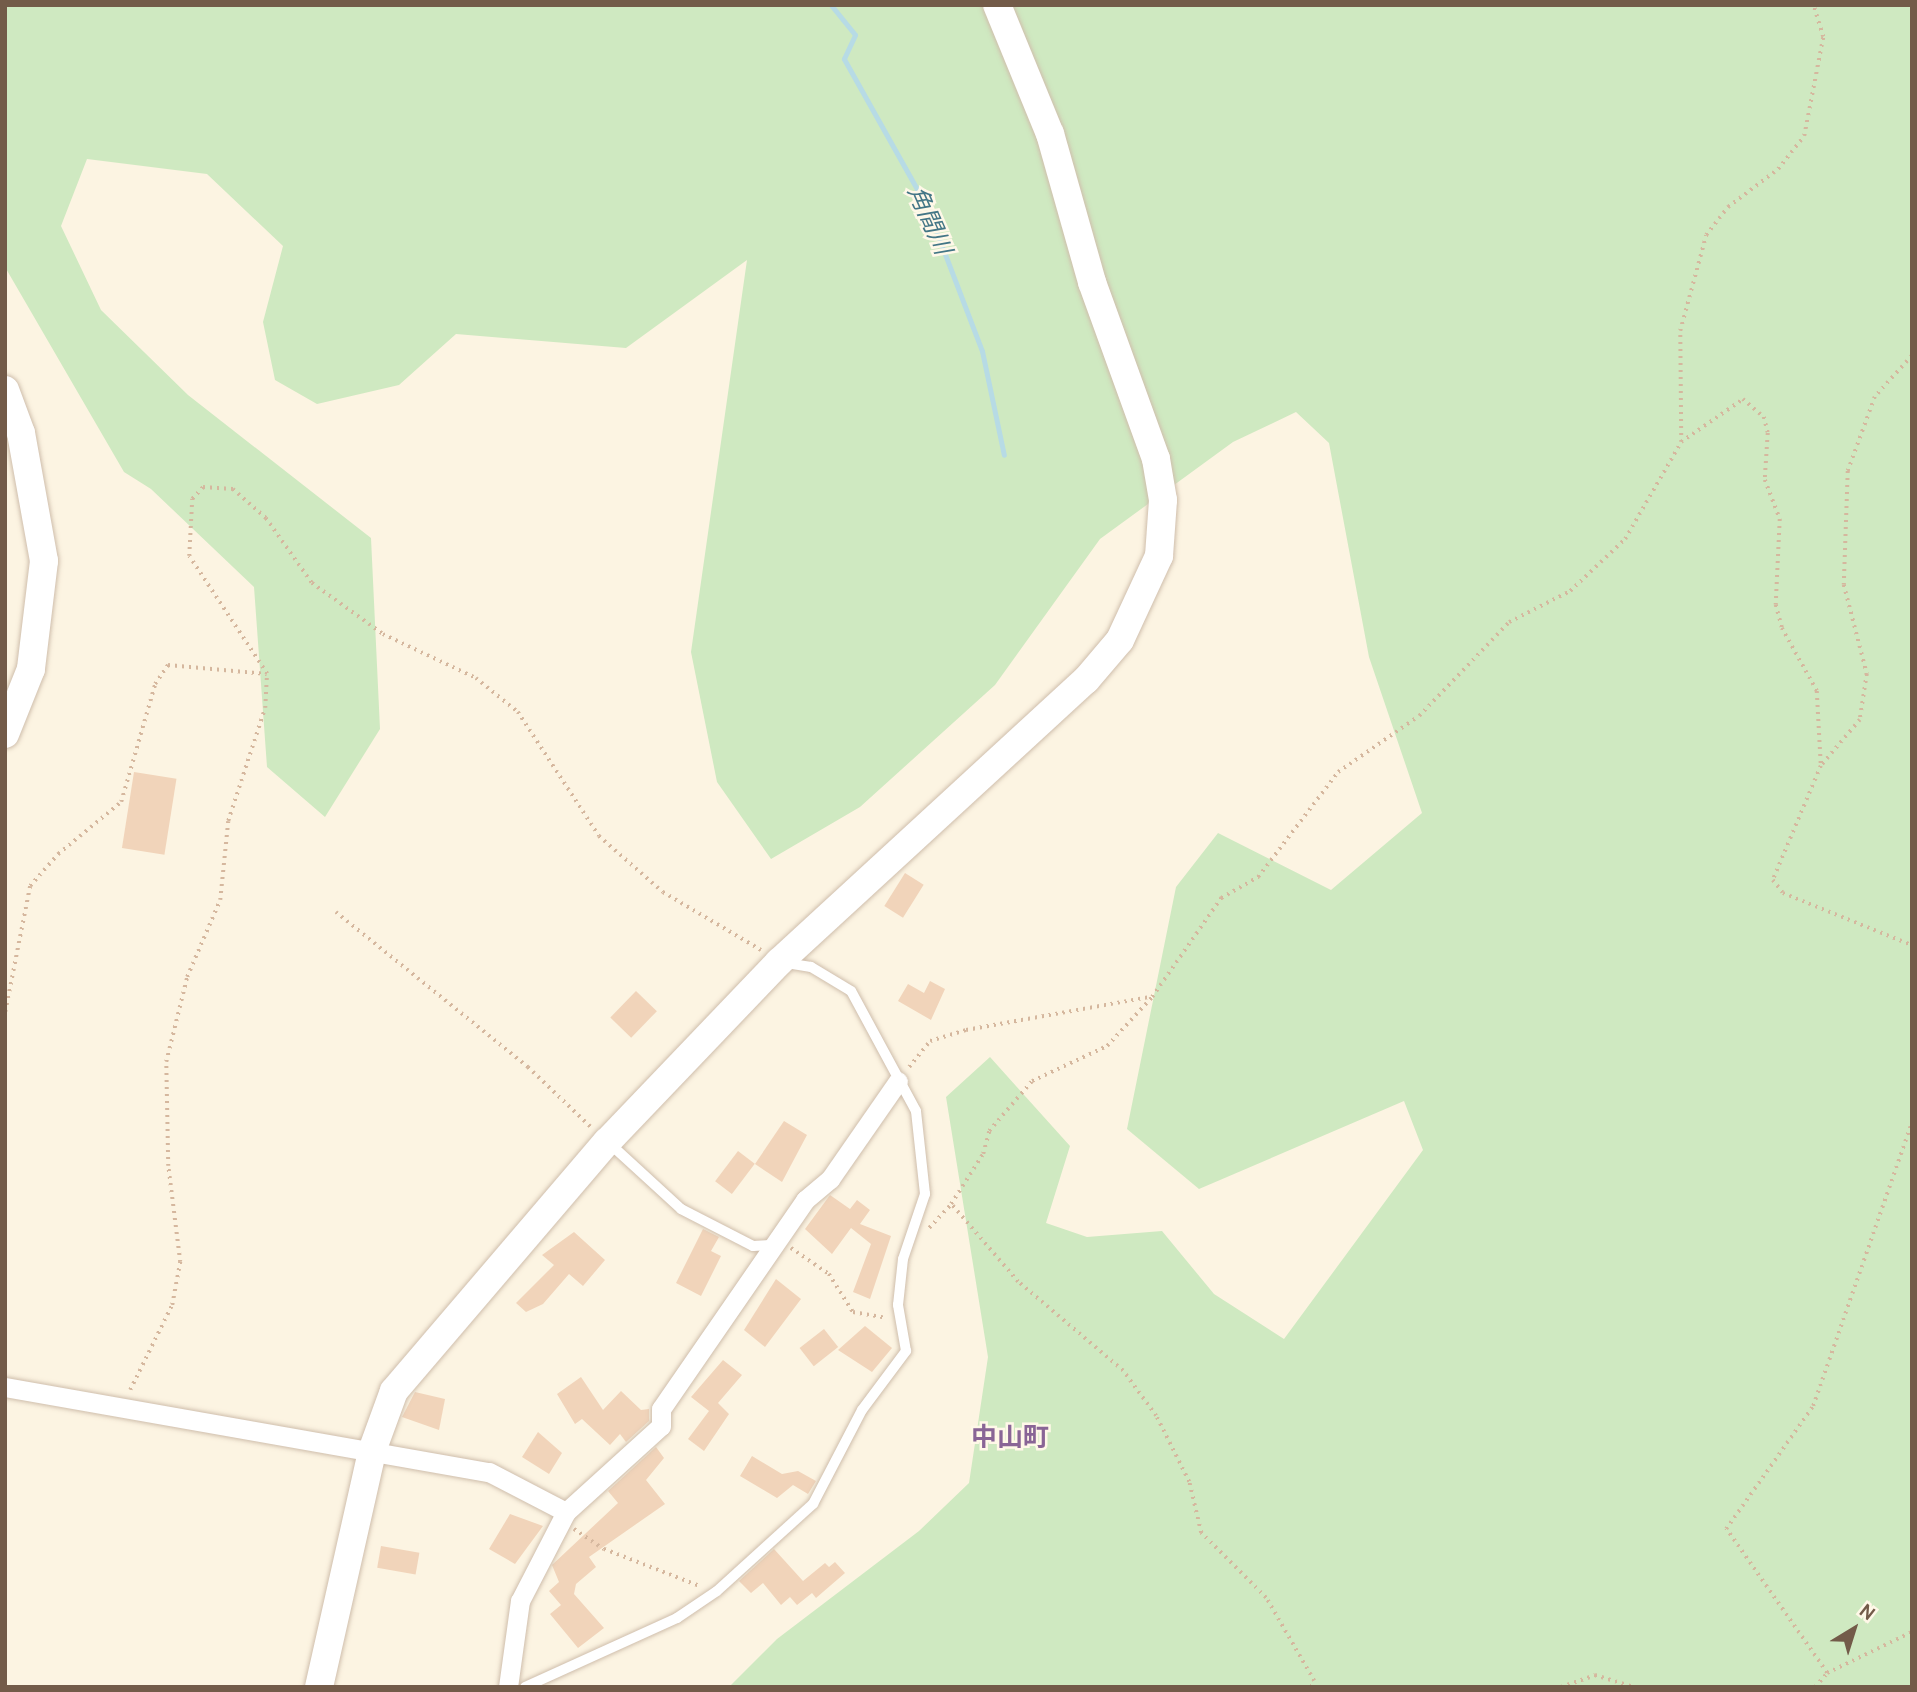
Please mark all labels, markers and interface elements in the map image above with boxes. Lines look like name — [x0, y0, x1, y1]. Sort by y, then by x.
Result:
water label: 角間川 — [902, 181, 958, 259]
district label: 中山町 — [971, 1422, 1049, 1454]
north arrow — [1819, 1594, 1889, 1664]
text: N — [1855, 1599, 1880, 1625]

